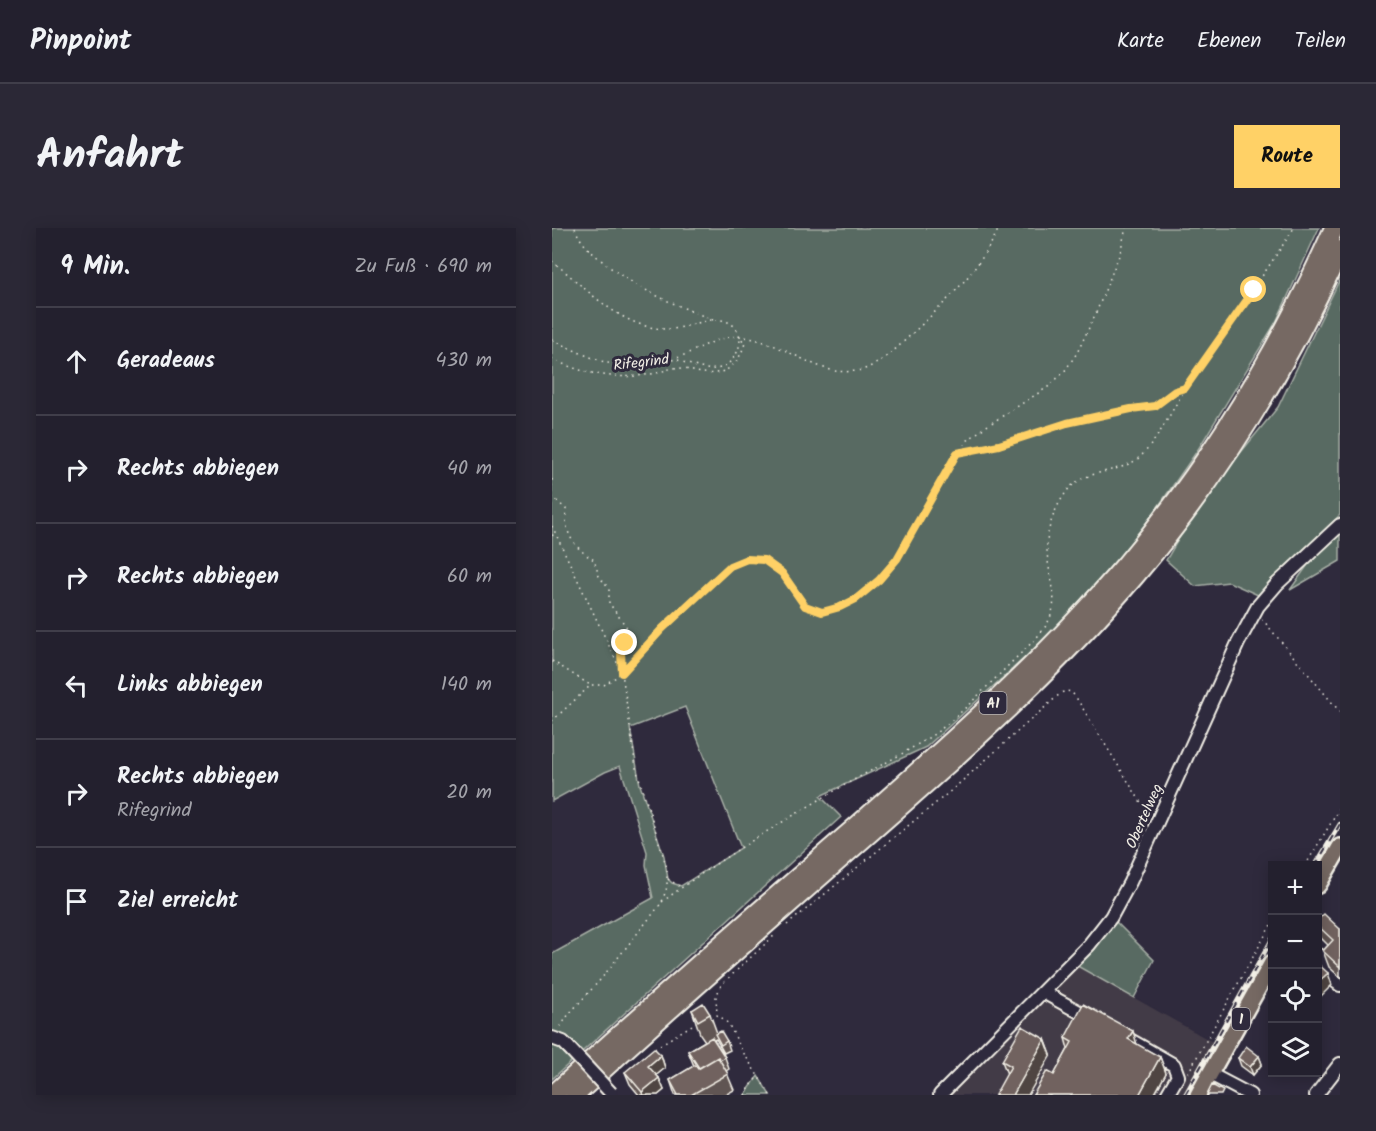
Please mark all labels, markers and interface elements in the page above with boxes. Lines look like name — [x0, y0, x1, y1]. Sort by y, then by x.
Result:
text: Pinpoint — [30, 19, 131, 64]
text: Karte — [1117, 25, 1164, 58]
text: Ebenen — [1197, 25, 1262, 58]
text: Teilen — [1295, 25, 1346, 58]
text: Anfahrt — [36, 123, 183, 190]
button: Route — [1234, 125, 1340, 188]
text: 9 Min. — [60, 246, 130, 288]
text: Zu Fuß · 690 m — [355, 251, 492, 283]
route start — [1240, 276, 1266, 302]
text: Geradeaus — [117, 344, 215, 379]
icon: ahead — [60, 345, 93, 378]
text: 430 m — [436, 345, 492, 377]
street label: Rifegrind — [612, 348, 671, 378]
text: Rechts abbiegen — [117, 452, 279, 487]
icon: right — [60, 453, 93, 486]
text: 40 m — [447, 453, 492, 485]
text: Rechts abbiegen — [117, 560, 279, 595]
icon: right — [60, 561, 93, 594]
text: 60 m — [447, 561, 492, 593]
route end — [611, 629, 637, 655]
text: Links abbiegen — [117, 668, 263, 703]
icon: left — [60, 669, 93, 702]
text: 140 m — [441, 669, 492, 701]
road number: A1 — [980, 692, 1006, 714]
text: Rechts abbiegen — [117, 760, 279, 795]
icon: right — [60, 777, 93, 810]
text: 20 m — [446, 777, 492, 809]
street label: Obertelweg — [1120, 780, 1170, 853]
text: Rifegrind — [117, 795, 191, 827]
map controls — [1268, 861, 1322, 1077]
button: + — [1268, 861, 1322, 915]
text: Ziel erreicht — [117, 884, 238, 919]
icon: arrive — [60, 885, 93, 918]
button: − — [1268, 915, 1322, 969]
button: locate — [1268, 969, 1322, 1023]
road number: 1 — [1232, 1008, 1250, 1030]
button: layers — [1268, 1023, 1322, 1077]

